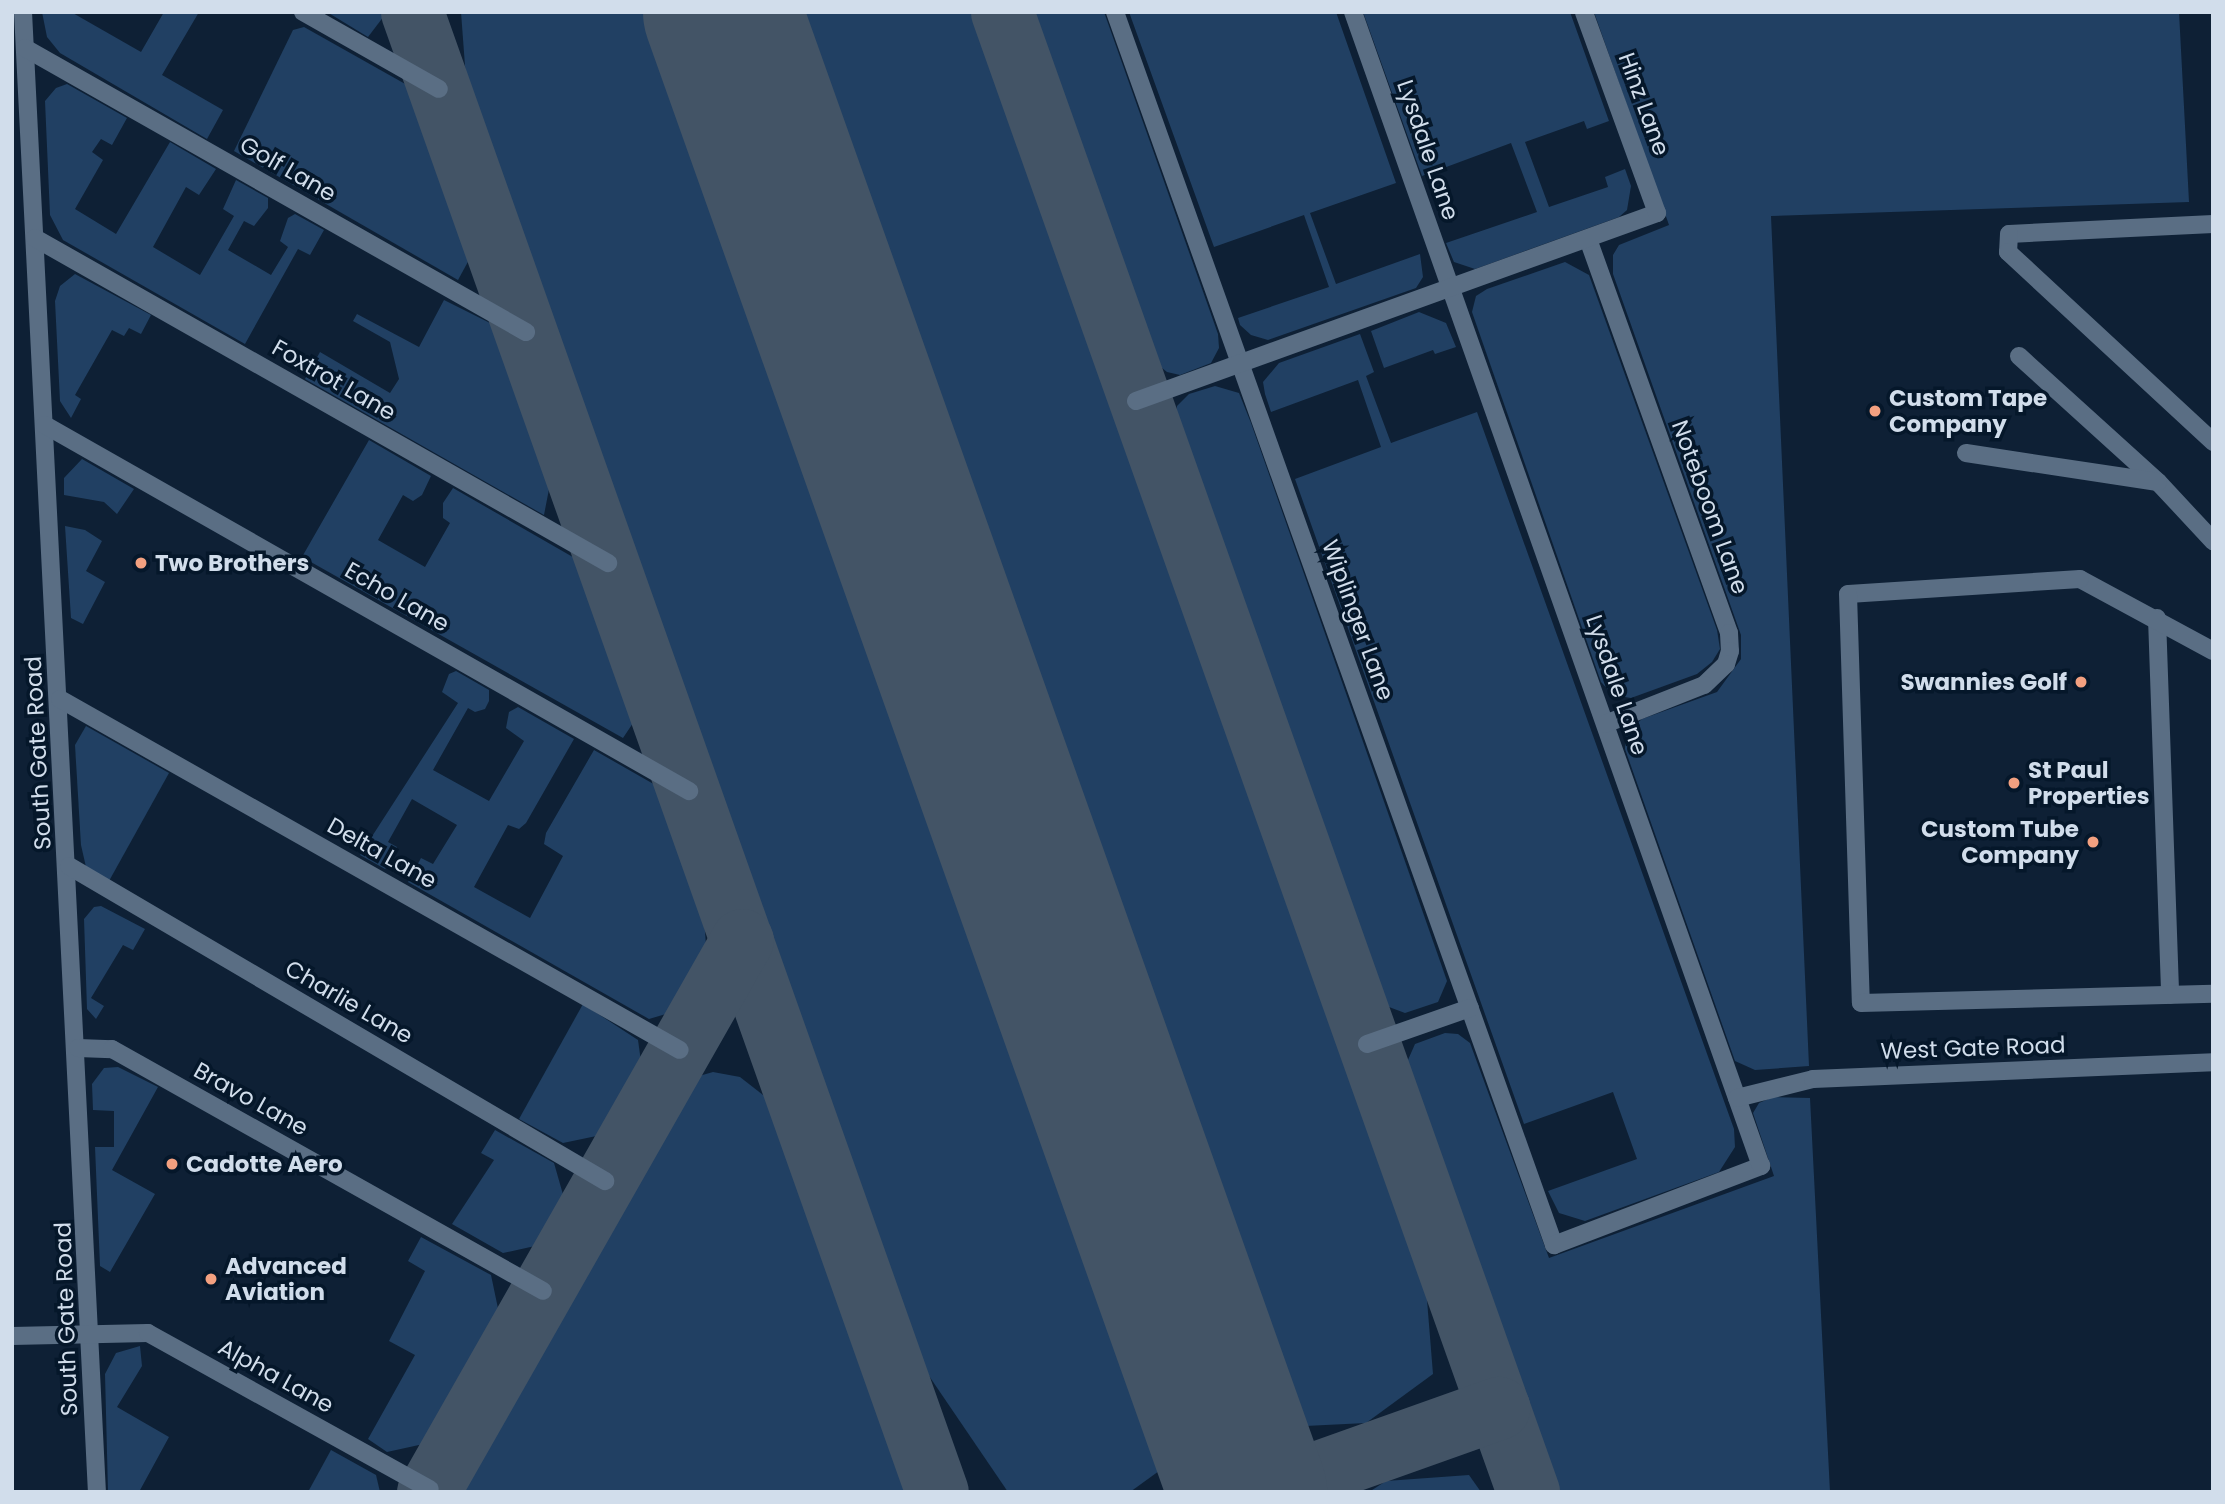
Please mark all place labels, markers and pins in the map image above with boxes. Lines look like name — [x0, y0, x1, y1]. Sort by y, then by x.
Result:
place label: Custom Tape Company — [1889, 384, 2047, 438]
marker: Custom Tape Company — [1867, 403, 1883, 419]
place label: Two Brothers — [155, 549, 309, 577]
marker: Two Brothers — [133, 555, 149, 571]
place label: Swannies Golf — [1900, 668, 2067, 696]
marker: Swannies Golf — [2073, 674, 2089, 690]
place label: St Paul Properties — [2028, 756, 2150, 810]
marker: St Paul Properties — [2006, 775, 2022, 791]
place label: Custom Tube Company — [1921, 815, 2079, 869]
marker: Custom Tube Company — [2085, 834, 2101, 850]
place label: Cadotte Aero — [186, 1150, 343, 1178]
marker: Cadotte Aero — [164, 1156, 180, 1172]
place label: Advanced Aviation — [225, 1252, 347, 1306]
marker: Advanced Aviation — [203, 1271, 219, 1287]

